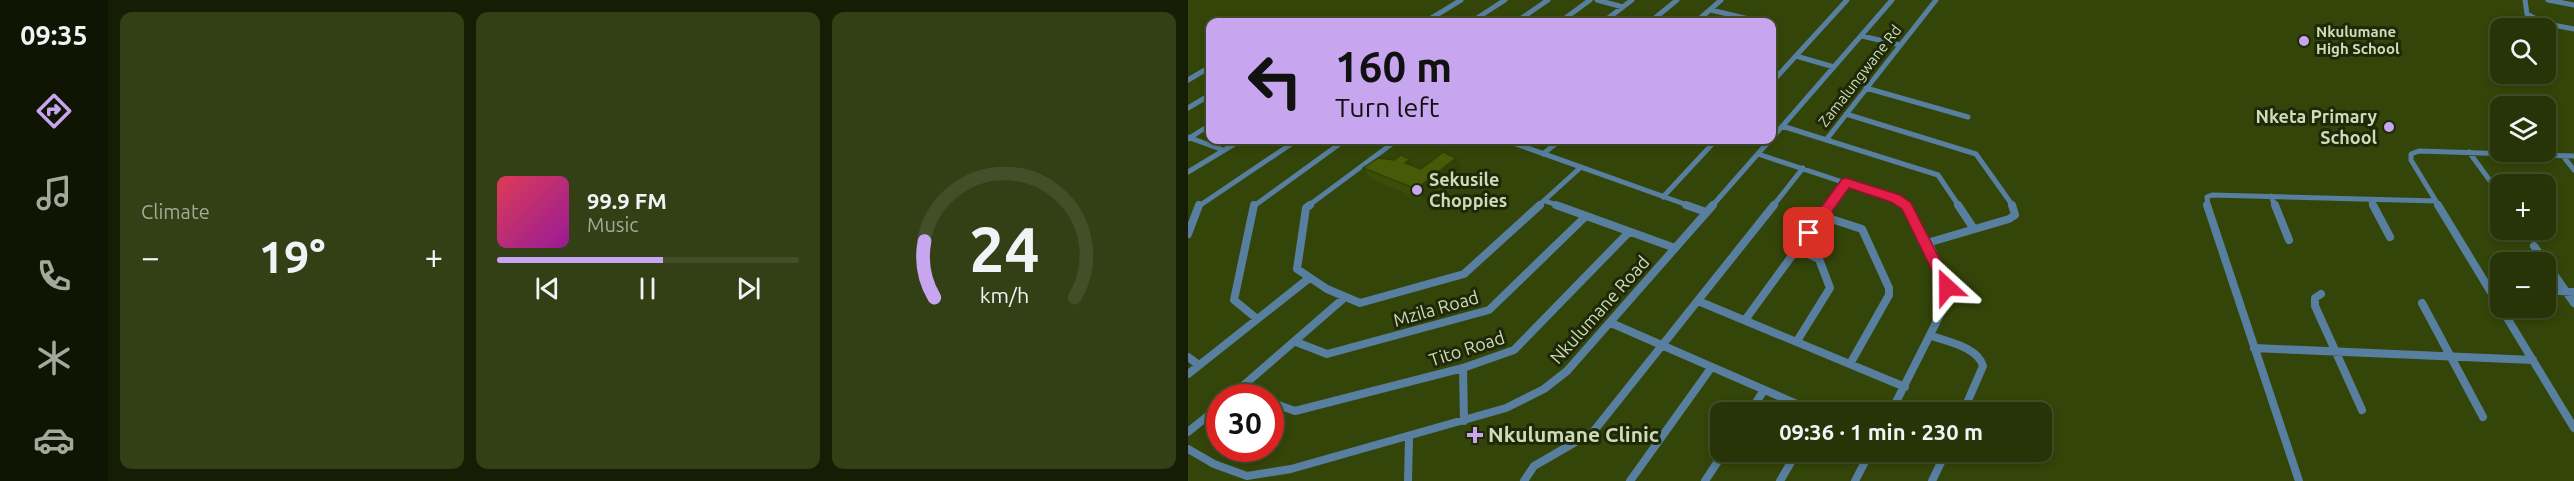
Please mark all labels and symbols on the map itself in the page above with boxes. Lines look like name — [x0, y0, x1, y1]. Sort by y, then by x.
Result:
street label: Zamalungwane Rd — [1815, 22, 1905, 130]
place label: Nkulumane High School — [2316, 23, 2400, 57]
marker: Nkulumane High School — [2297, 34, 2311, 48]
place label: Nketa Primary School — [2256, 106, 2378, 147]
marker: Nketa Primary School — [2382, 120, 2396, 134]
place label: Sekusile Choppies — [1429, 169, 1507, 210]
marker: Sekusile Choppies — [1410, 183, 1424, 197]
pin — [1783, 207, 1834, 258]
street label: Nkulumane Road — [1546, 251, 1653, 367]
position arrow — [1915, 255, 1979, 319]
street label: Mzila Road — [1391, 286, 1481, 330]
street label: Tito Road — [1427, 326, 1507, 370]
speed limit sign: 30 — [1206, 384, 1284, 462]
place label: Nkulumane Clinic — [1488, 422, 1659, 446]
marker: Nkulumane Clinic — [1466, 426, 1484, 444]

